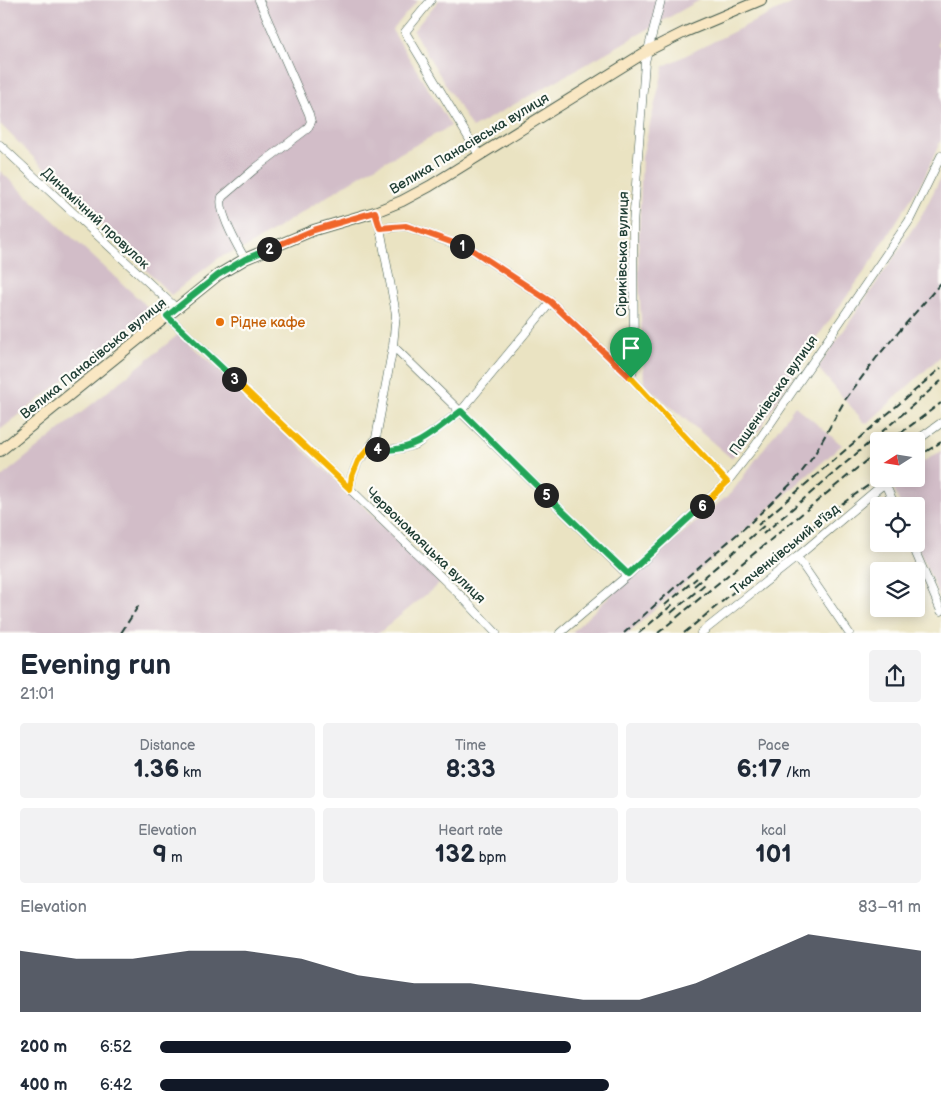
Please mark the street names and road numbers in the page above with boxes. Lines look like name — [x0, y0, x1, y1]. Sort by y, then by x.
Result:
street label: Велика Панасівська вулиця — [386, 89, 552, 198]
street label: Динамічний провулок — [38, 164, 153, 273]
street label: Сіриківська вулиця — [613, 191, 632, 317]
street label: Велика Панасівська вулиця — [17, 294, 170, 423]
street label: Пащенківська вулиця — [725, 332, 821, 459]
street label: Червономаяцька вулиця — [362, 484, 489, 607]
street label: Ткаченківський в'їзд — [728, 500, 843, 598]

